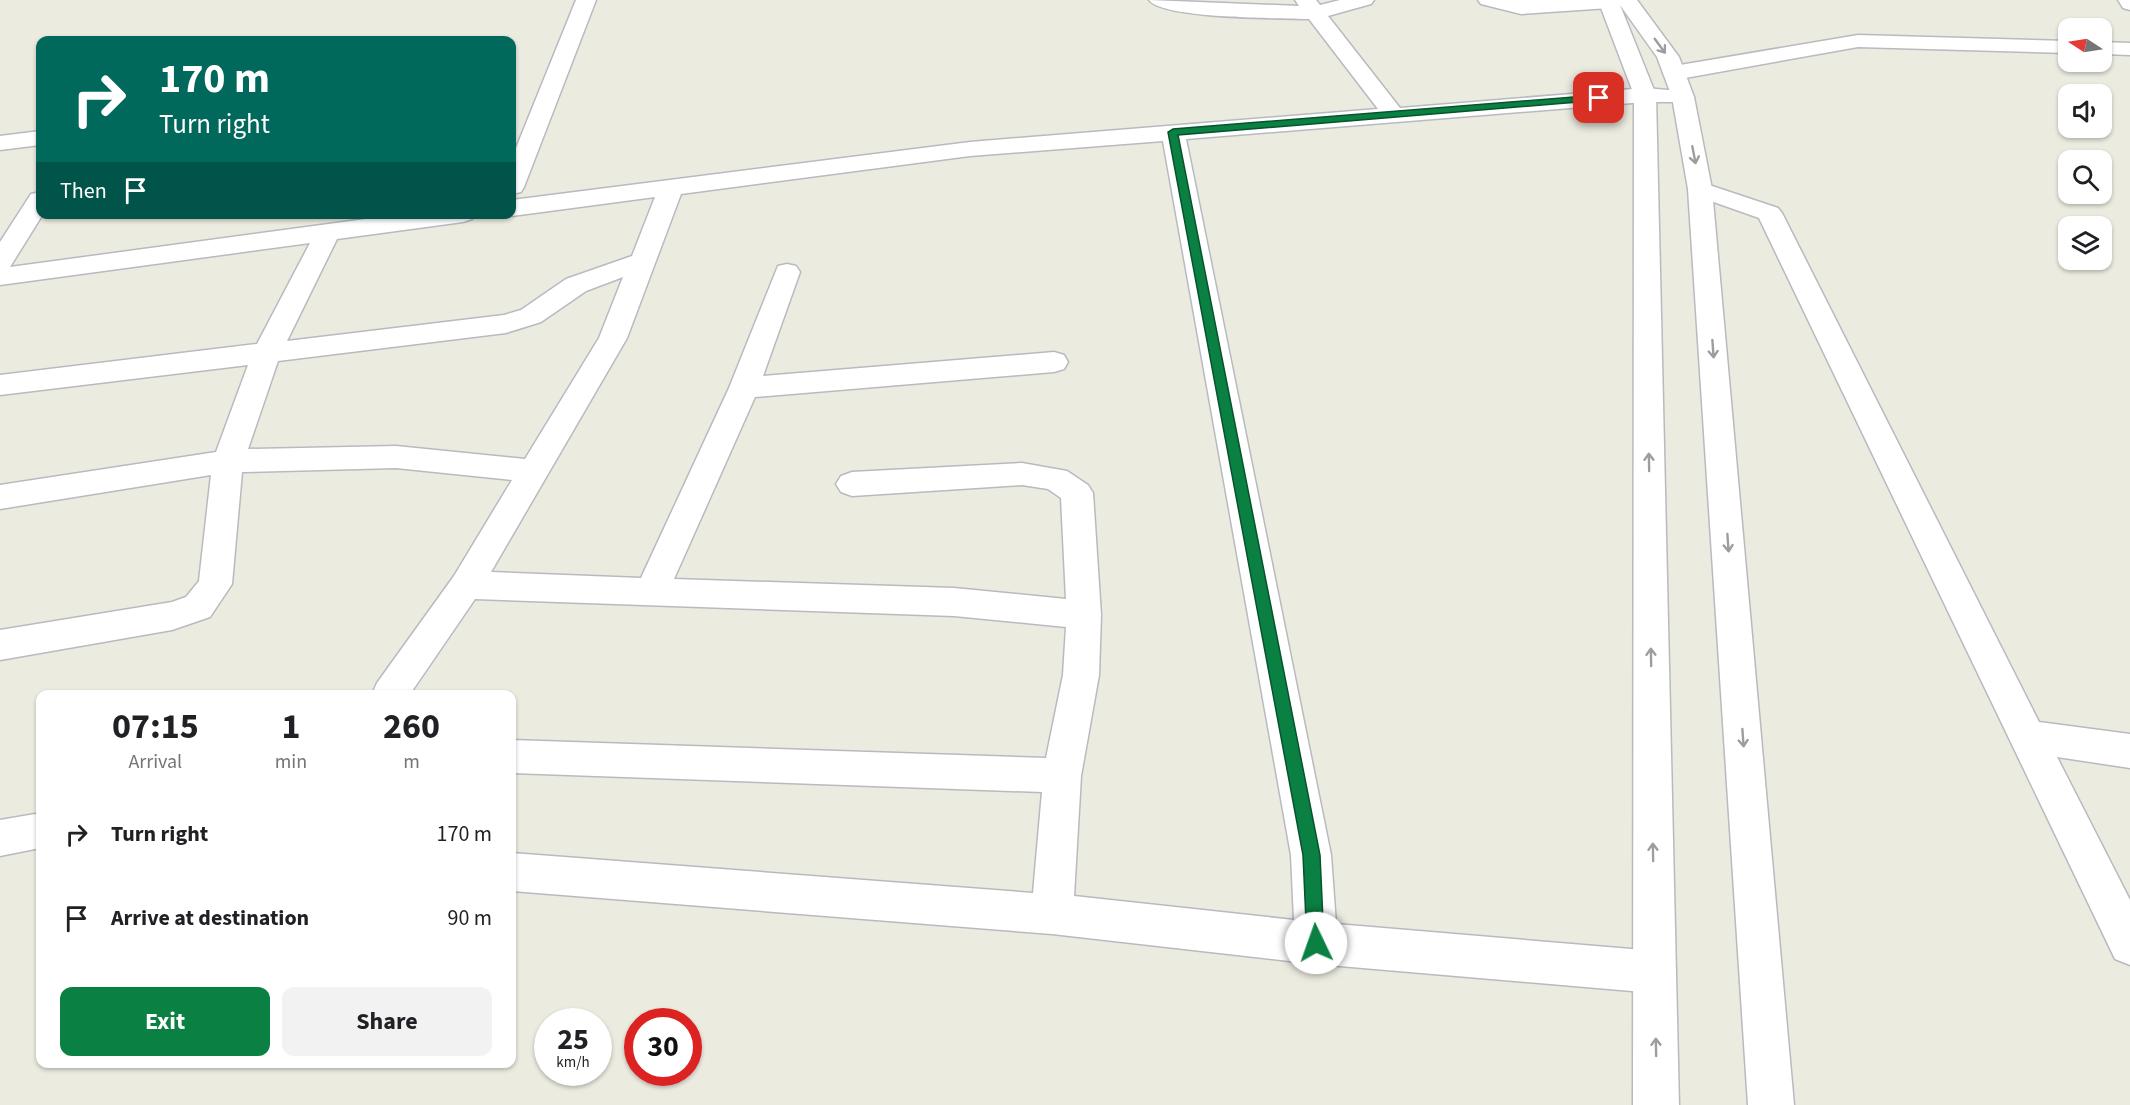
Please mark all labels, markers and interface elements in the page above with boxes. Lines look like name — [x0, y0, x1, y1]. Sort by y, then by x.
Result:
north arrow — [2058, 18, 2112, 72]
map controls — [2058, 18, 2112, 270]
one-way arrow — [1654, 37, 1666, 53]
text: 170 m — [159, 49, 270, 109]
icon: right — [60, 60, 138, 138]
pin — [1573, 72, 1624, 123]
icon: arrive — [1582, 81, 1615, 114]
button: sound — [2058, 84, 2112, 138]
text: Turn right — [159, 105, 270, 144]
one-way arrow — [1689, 144, 1700, 164]
button: search — [2058, 150, 2112, 204]
icon: arrive — [119, 174, 152, 207]
text: Then — [60, 175, 107, 207]
button: layers — [2058, 216, 2112, 270]
one-way arrow — [1707, 338, 1718, 358]
one-way arrow — [1643, 452, 1655, 472]
one-way arrow — [1722, 533, 1733, 553]
one-way arrow — [1645, 647, 1657, 667]
text: 07:15 — [112, 701, 199, 752]
text: 1 — [281, 701, 300, 752]
text: 260 — [383, 701, 440, 752]
one-way arrow — [1737, 727, 1748, 747]
text: Arrival — [128, 748, 182, 776]
text: min — [275, 748, 307, 776]
text: m — [403, 748, 420, 776]
icon: right — [60, 818, 93, 851]
text: Turn right — [111, 818, 208, 850]
text: 170 m — [437, 818, 492, 850]
one-way arrow — [1648, 842, 1659, 862]
icon: arrive — [60, 902, 93, 935]
text: Arrive at destination — [111, 902, 309, 934]
text: 90 m — [447, 902, 492, 934]
position arrow — [1284, 911, 1348, 975]
button: Exit — [60, 987, 270, 1056]
button: Share — [282, 987, 492, 1056]
speed limit sign: 30 — [624, 1008, 702, 1086]
text: 25 — [557, 1018, 589, 1061]
one-way arrow — [1650, 1037, 1661, 1057]
text: km/h — [556, 1052, 590, 1073]

